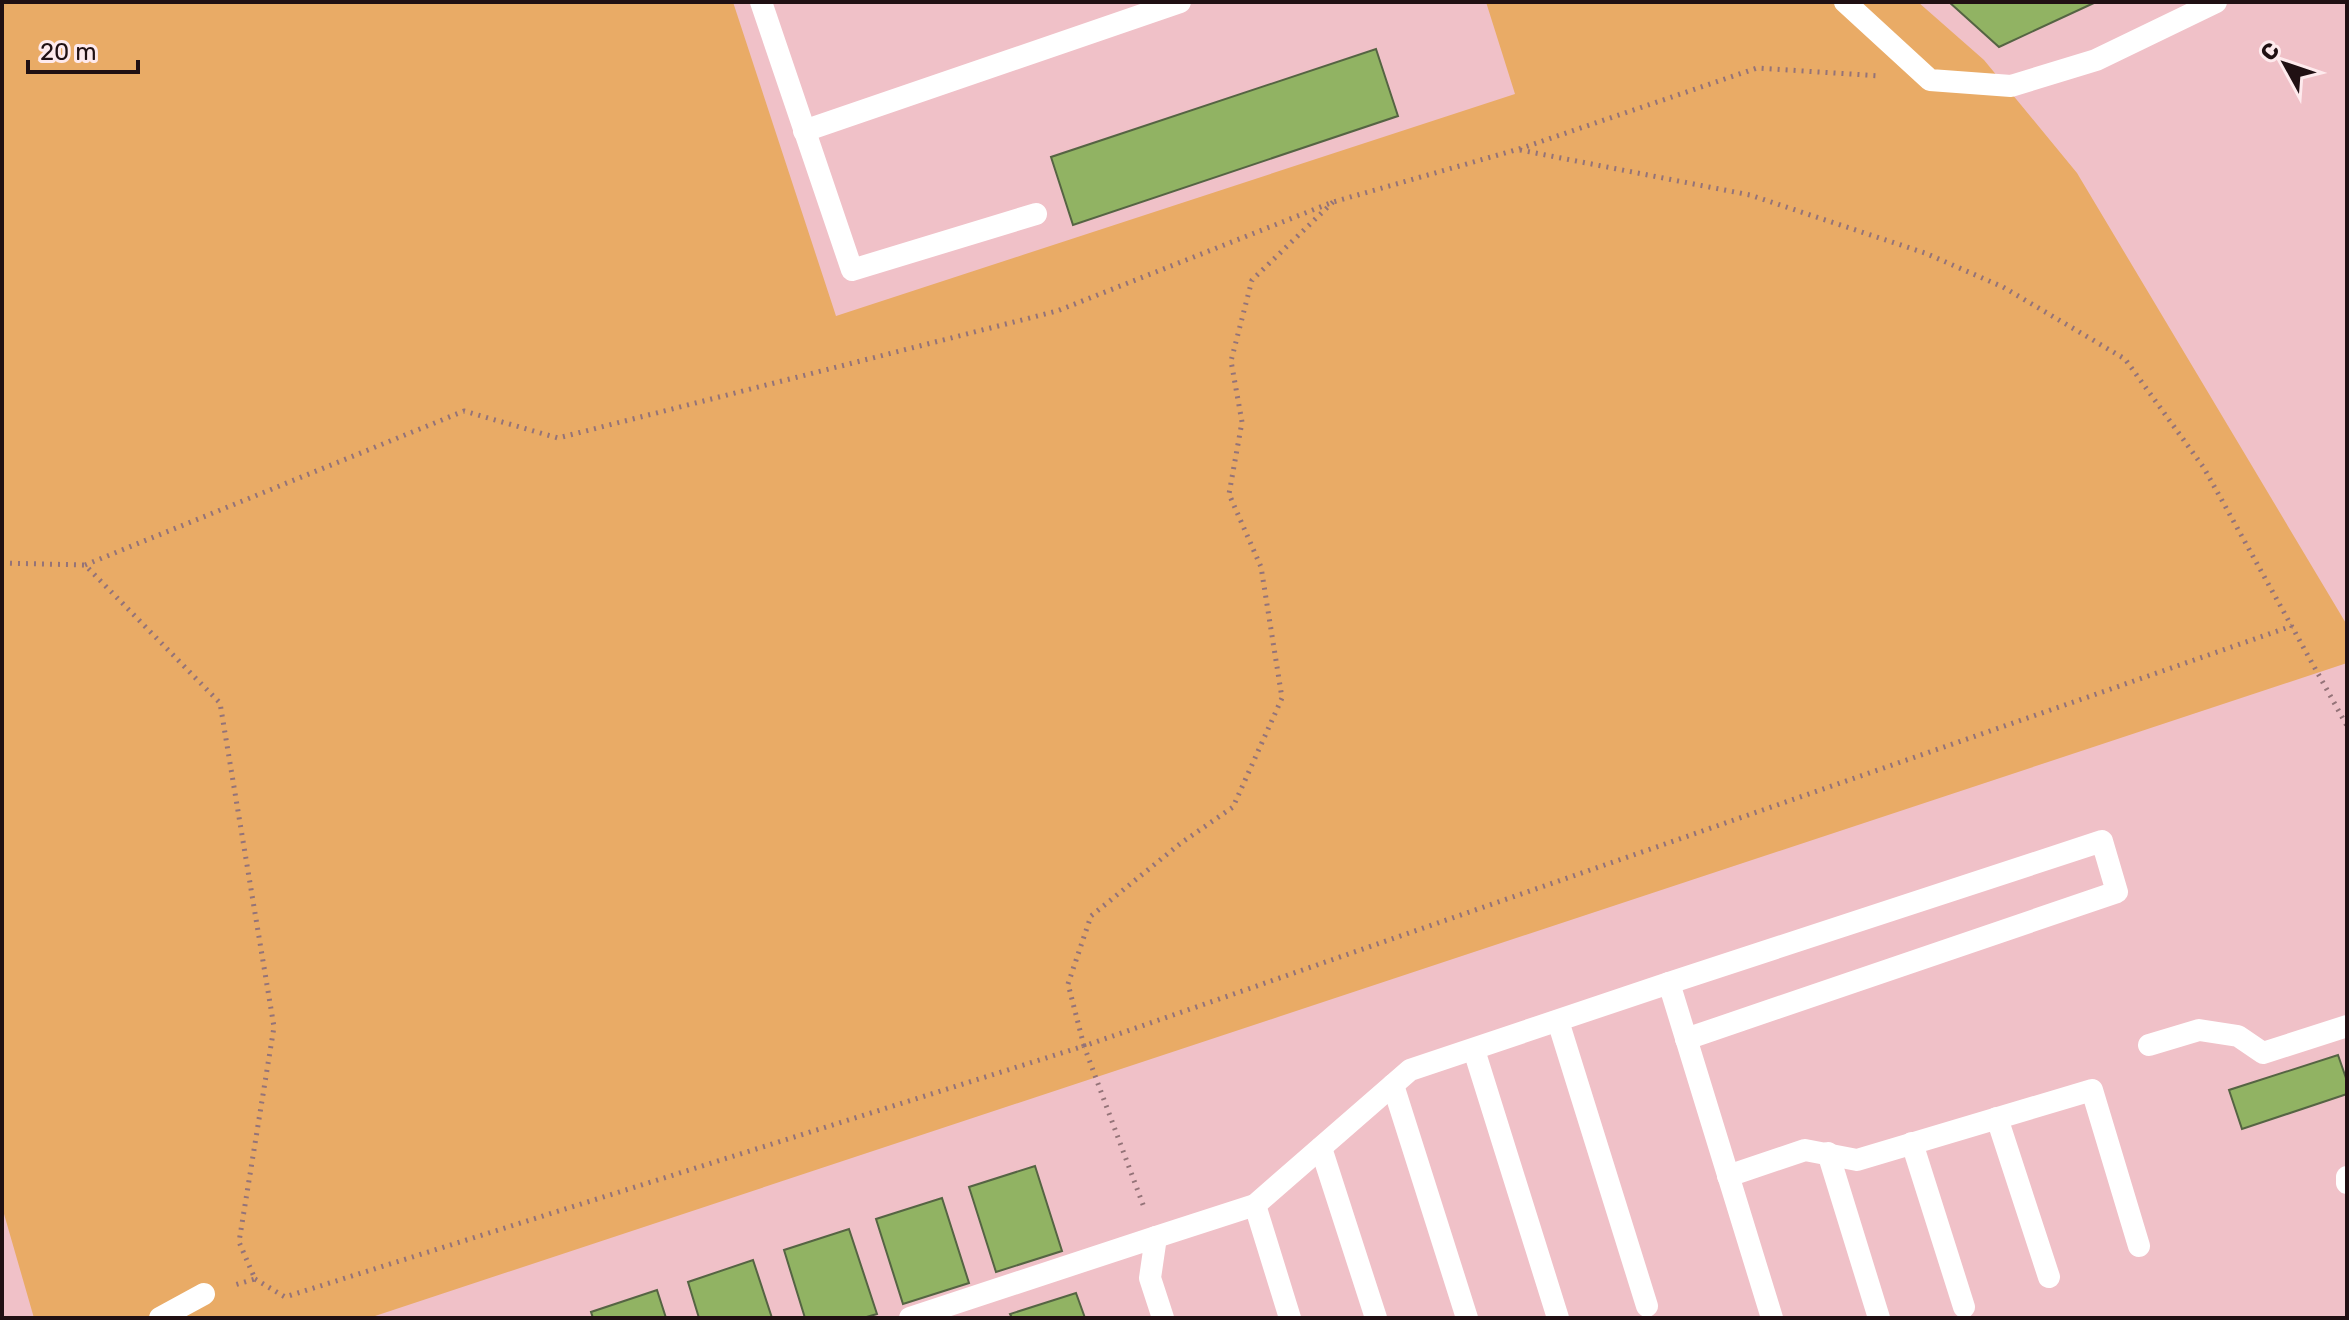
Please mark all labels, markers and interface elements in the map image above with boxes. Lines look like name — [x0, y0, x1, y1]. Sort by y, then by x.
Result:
scale bar — [28, 24, 138, 74]
north arrow — [2245, 24, 2325, 104]
text: С — [2255, 37, 2285, 66]
text: 20 m — [40, 38, 97, 66]

